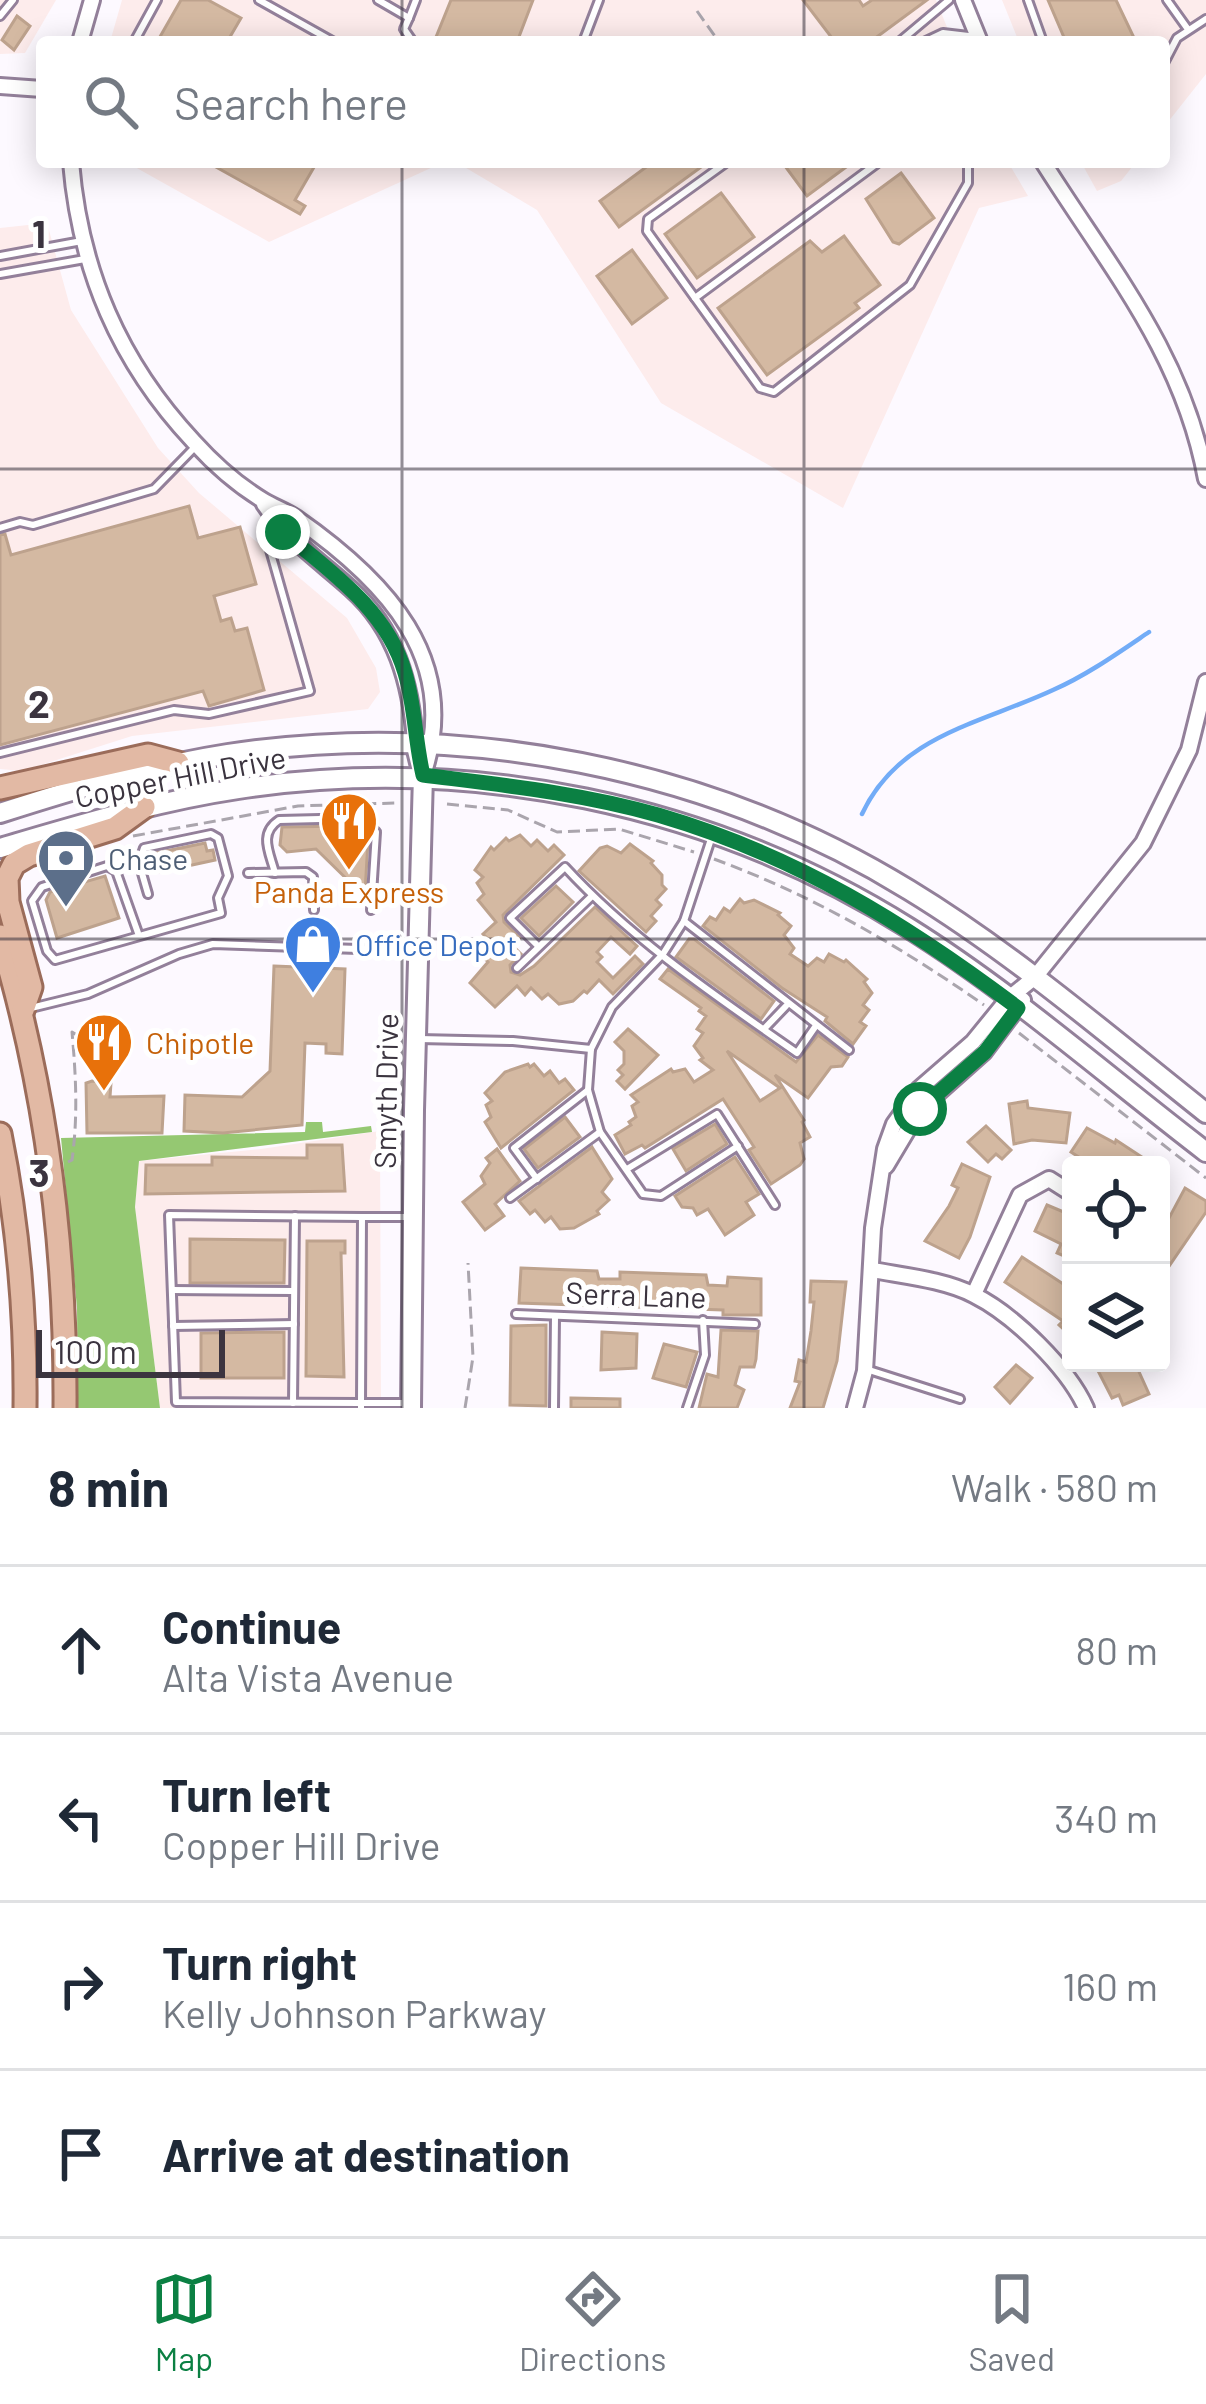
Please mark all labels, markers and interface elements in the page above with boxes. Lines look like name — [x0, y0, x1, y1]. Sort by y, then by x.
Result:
search box — [36, 36, 1170, 168]
icon: search — [78, 69, 144, 135]
text: Search here — [174, 75, 408, 129]
text: 1 — [32, 209, 46, 256]
route end — [256, 505, 310, 559]
text: 2 — [28, 679, 50, 726]
street label: Copper Hill Drive — [71, 738, 289, 814]
restaurant icon: Panda Express — [318, 790, 380, 872]
bank icon: Chase — [35, 827, 97, 909]
place label: Chase — [108, 840, 188, 876]
place label: Panda Express — [254, 873, 444, 909]
shop icon: Office Depot — [282, 913, 344, 995]
place label: Office Depot — [355, 926, 517, 962]
restaurant icon: Chipotle — [73, 1011, 135, 1093]
street label: Smyth Drive — [366, 1013, 404, 1169]
place label: Chipotle — [146, 1024, 254, 1060]
route start — [893, 1082, 947, 1136]
text: 3 — [28, 1148, 50, 1195]
map controls — [1062, 1156, 1170, 1372]
button: locate — [1062, 1156, 1170, 1264]
button: layers — [1062, 1264, 1170, 1372]
street label: Serra Lane — [565, 1274, 707, 1314]
scale bar — [36, 1324, 225, 1377]
text: 100 m — [54, 1331, 137, 1371]
text: 8 min — [48, 1456, 169, 1517]
text: Walk · 580 m — [951, 1463, 1158, 1510]
text: Continue — [162, 1599, 341, 1653]
icon: ahead — [48, 1617, 114, 1683]
text: 80 m — [1076, 1626, 1158, 1673]
text: Alta Vista Avenue — [162, 1653, 454, 1700]
text: Turn left — [162, 1767, 331, 1821]
icon: left — [48, 1785, 114, 1851]
text: 340 m — [1054, 1794, 1158, 1841]
text: Copper Hill Drive — [162, 1821, 441, 1868]
text: Turn right — [162, 1935, 357, 1989]
icon: right — [48, 1953, 114, 2019]
text: 160 m — [1062, 1962, 1158, 2009]
text: Kelly Johnson Parkway — [162, 1989, 546, 2036]
icon: arrive — [48, 2121, 114, 2187]
text: Arrive at destination — [162, 2127, 570, 2181]
tab: Map — [151, 2266, 217, 2378]
tab: Directions — [519, 2266, 666, 2378]
tab: Saved — [968, 2266, 1055, 2378]

